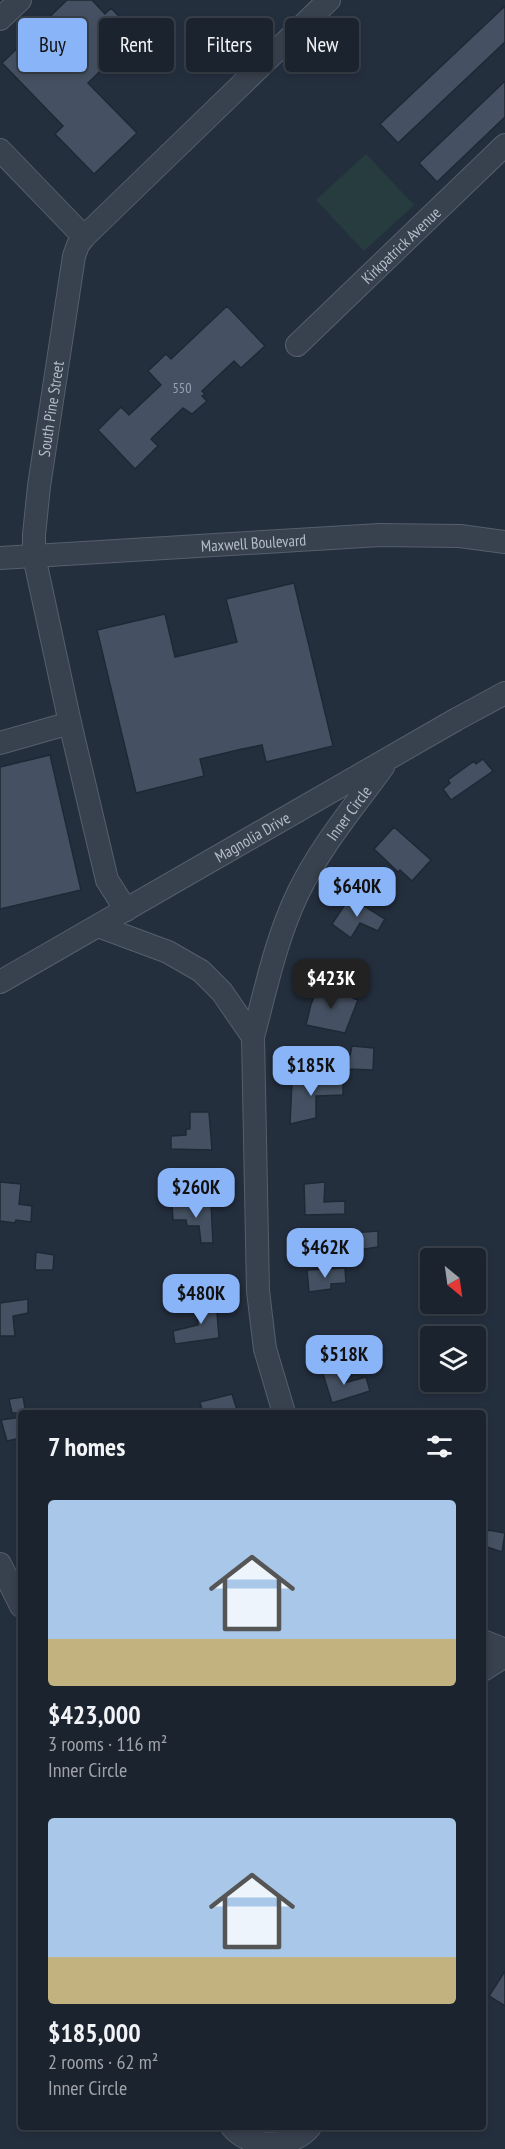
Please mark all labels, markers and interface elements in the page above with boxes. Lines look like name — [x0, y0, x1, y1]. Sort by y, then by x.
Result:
chip: Buy — [18, 18, 87, 72]
chip: Rent — [99, 18, 174, 72]
chip: Filters — [186, 18, 273, 72]
chip: New — [285, 18, 359, 72]
street label: Kirkpatrick Avenue — [357, 202, 445, 288]
street label: South Pine Street — [34, 359, 68, 458]
house number: 550 — [173, 379, 191, 397]
street label: Maxwell Boulevard — [200, 529, 307, 556]
street label: Inner Circle — [322, 782, 376, 844]
street label: Magnolia Drive — [211, 807, 293, 866]
pin: $640K — [315, 867, 399, 918]
text: $640K — [333, 873, 381, 899]
pin: $423K — [289, 959, 373, 1010]
text: $423K — [307, 965, 355, 991]
pin: $185K — [269, 1046, 353, 1097]
text: $185K — [287, 1052, 335, 1078]
pin: $260K — [154, 1168, 238, 1219]
text: $260K — [172, 1174, 220, 1200]
pin: $462K — [283, 1228, 367, 1279]
text: $462K — [301, 1234, 349, 1260]
north arrow — [420, 1248, 486, 1314]
map controls — [420, 1248, 486, 1392]
pin: $480K — [159, 1274, 243, 1325]
text: $480K — [177, 1280, 225, 1306]
button: layers — [420, 1326, 486, 1392]
pin: $518K — [302, 1335, 386, 1386]
text: $518K — [320, 1341, 368, 1367]
text: 7 homes — [48, 1430, 125, 1463]
icon: filters — [423, 1430, 456, 1463]
icon: home — [198, 1539, 306, 1647]
text: $423,000 — [48, 1698, 141, 1731]
text: 3 rooms · 116 m² — [48, 1731, 167, 1757]
text: Inner Circle — [48, 1757, 127, 1783]
icon: home — [198, 1857, 306, 1965]
text: $185,000 — [48, 2016, 141, 2049]
text: 2 rooms · 62 m² — [48, 2049, 158, 2075]
text: Inner Circle — [48, 2075, 127, 2101]

